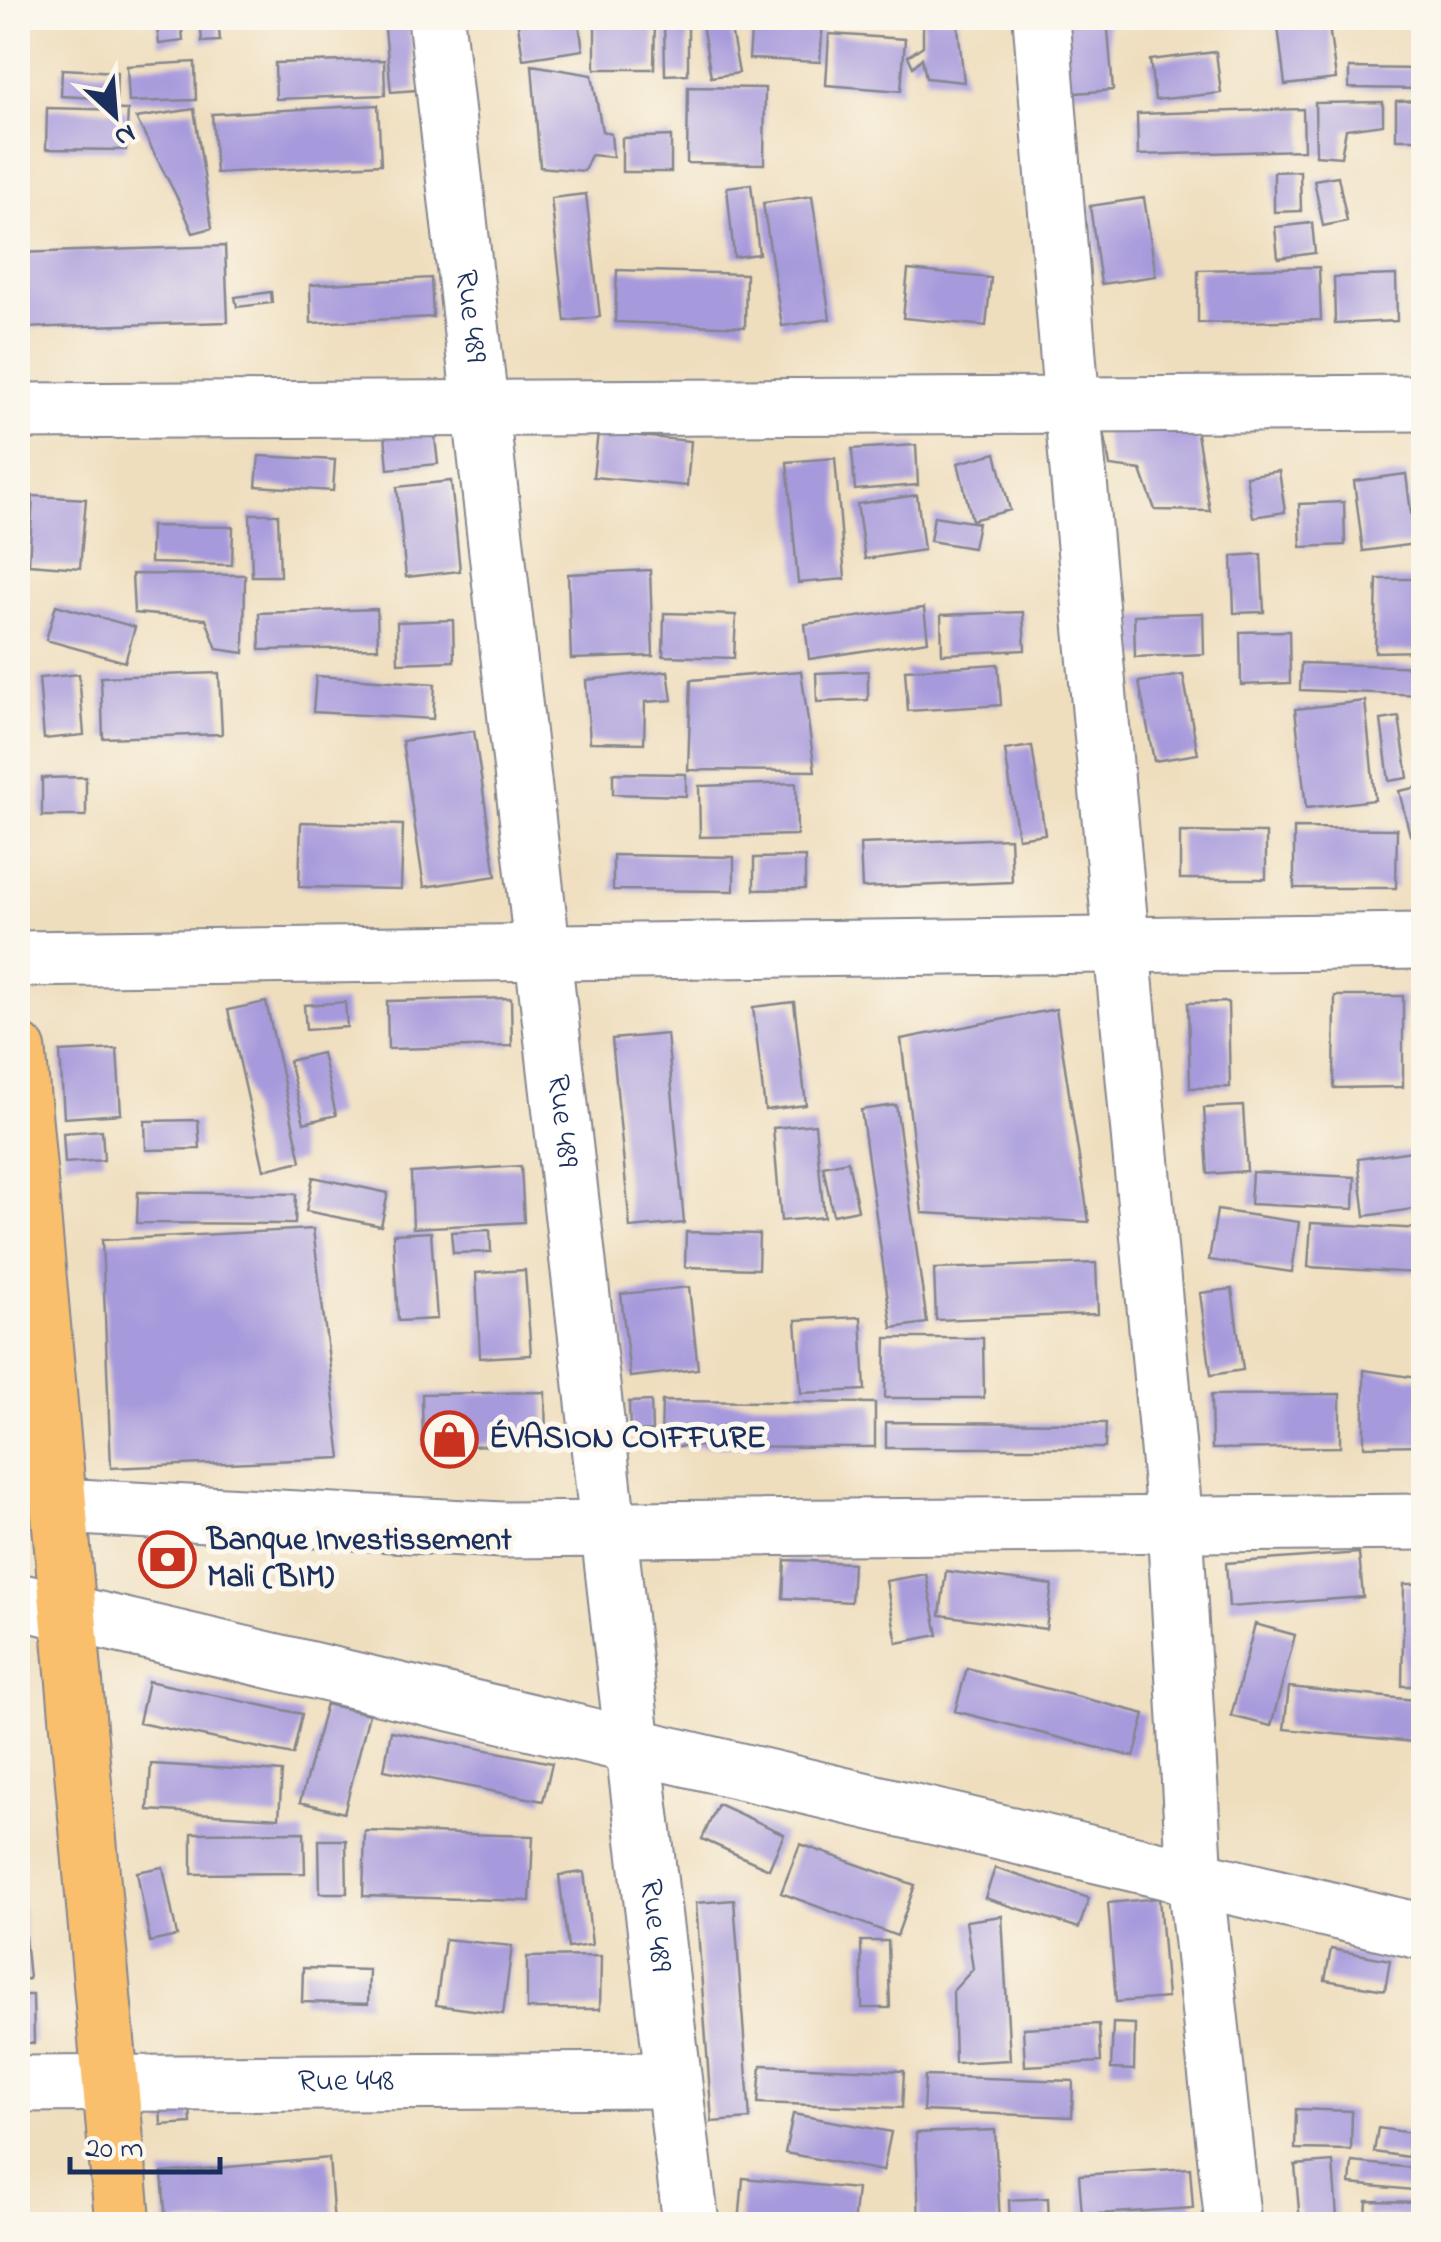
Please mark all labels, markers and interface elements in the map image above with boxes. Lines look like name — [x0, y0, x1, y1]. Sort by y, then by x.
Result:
north arrow — [65, 65, 165, 165]
text: N — [107, 112, 142, 157]
street label: Rue 489 — [441, 267, 499, 365]
street label: Rue 489 — [533, 1072, 591, 1170]
shop icon: ÉVASION COIFFURE — [420, 1409, 480, 1469]
place label: ÉVASION COIFFURE — [489, 1416, 766, 1463]
place label: Banque Investissement Mali (BIM) — [205, 1518, 512, 1602]
bank icon: Banque Investissement Mali (BIM) — [138, 1529, 198, 1589]
street label: Rue 489 — [626, 1876, 684, 1975]
street label: Rue 448 — [298, 2058, 394, 2106]
scale bar — [70, 2112, 220, 2174]
text: 20 m — [85, 2128, 144, 2172]

